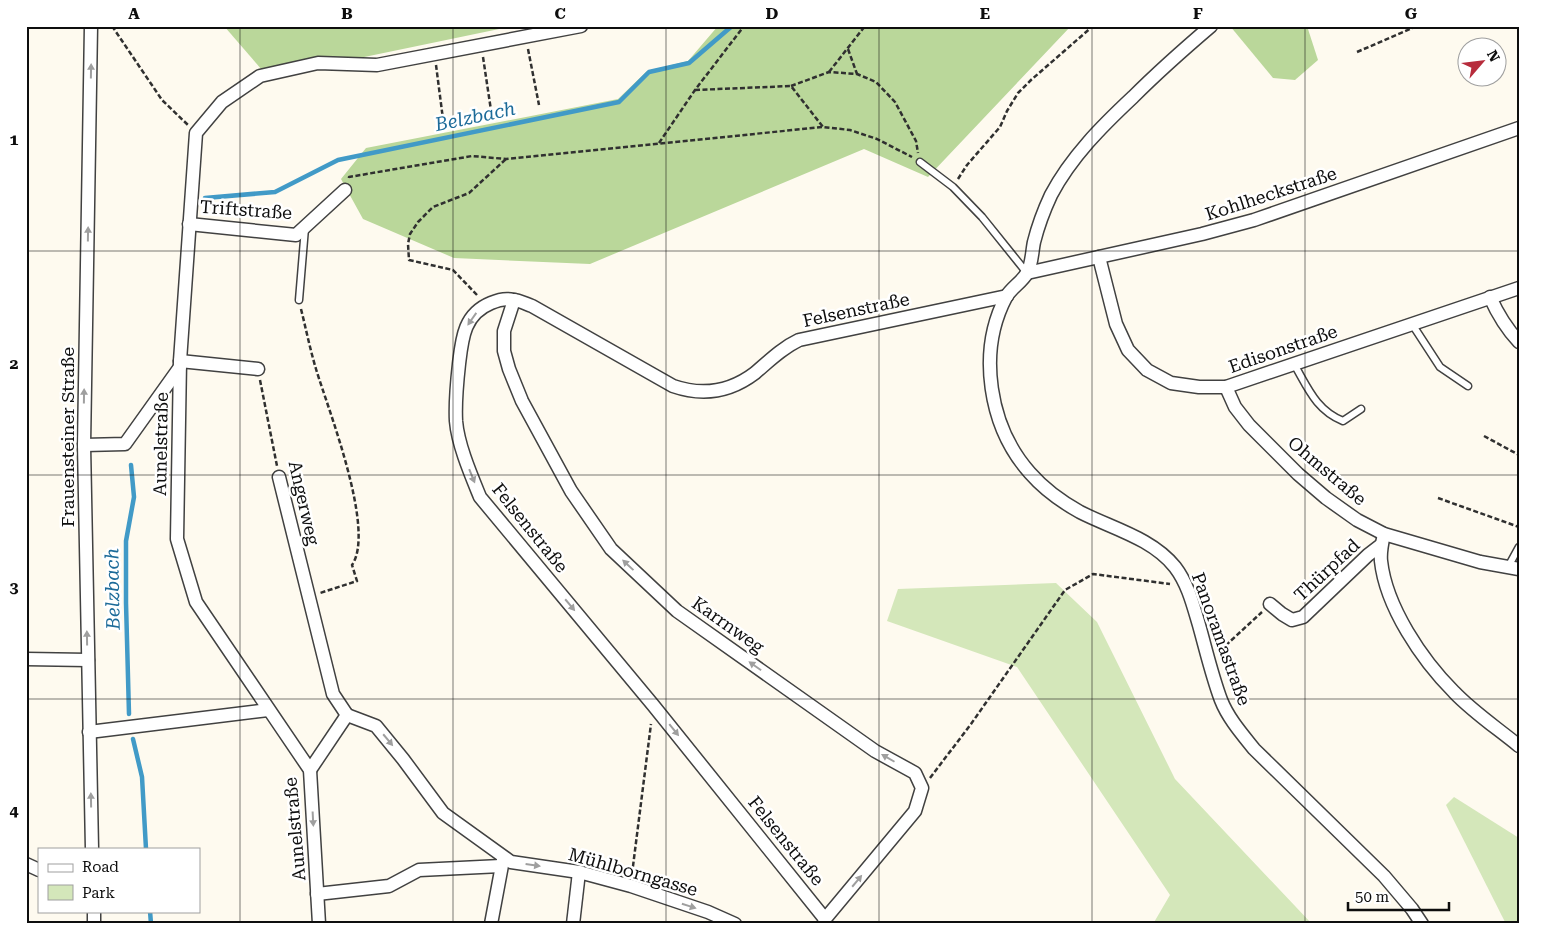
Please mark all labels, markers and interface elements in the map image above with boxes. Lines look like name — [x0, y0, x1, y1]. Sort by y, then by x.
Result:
text: A — [128, 4, 140, 23]
text: B — [341, 4, 353, 23]
text: C — [554, 4, 566, 23]
text: D — [766, 4, 779, 23]
text: E — [980, 4, 990, 23]
text: F — [1193, 4, 1203, 23]
text: G — [1405, 4, 1418, 23]
north arrow — [1458, 38, 1508, 88]
text: N — [1484, 47, 1503, 65]
one-way arrow — [87, 63, 95, 79]
water label: Belzbach — [432, 97, 517, 136]
text: 1 — [10, 130, 19, 149]
street label: Kohlheckstraße — [1202, 162, 1339, 225]
street label: Triftstraße — [199, 196, 293, 223]
one-way arrow — [84, 225, 92, 241]
street label: Felsenstraße — [801, 288, 911, 331]
one-way arrow — [467, 312, 477, 326]
street label: Edisonstraße — [1226, 320, 1340, 377]
street label: Frauensteiner Straße — [57, 347, 78, 527]
text: 2 — [10, 354, 19, 373]
one-way arrow — [81, 388, 89, 404]
street label: Aunelstraße — [149, 392, 172, 496]
street label: Ohmstraße — [1284, 432, 1371, 509]
street label: Angerweg — [285, 459, 325, 548]
one-way arrow — [468, 469, 476, 483]
street label: Felsenstraße — [488, 479, 573, 577]
street label: Thürpfad — [1290, 534, 1364, 605]
water label: Belzbach — [100, 548, 125, 631]
one-way arrow — [622, 559, 634, 571]
street label: Panoramastraße — [1188, 569, 1255, 708]
text: 3 — [10, 578, 19, 597]
street label: Karrnweg — [688, 592, 769, 658]
one-way arrow — [564, 598, 575, 611]
one-way arrow — [83, 629, 91, 645]
one-way arrow — [748, 661, 762, 671]
one-way arrow — [668, 723, 679, 736]
one-way arrow — [382, 733, 393, 746]
one-way arrow — [882, 754, 895, 763]
street label: Aunelstraße — [280, 776, 309, 882]
one-way arrow — [86, 792, 94, 808]
street label: Felsenstraße — [744, 792, 829, 890]
text: 4 — [10, 801, 19, 820]
one-way arrow — [309, 811, 317, 827]
street label: Mühlborngasse — [566, 843, 700, 900]
legend — [38, 848, 200, 912]
text: Road — [82, 858, 119, 876]
one-way arrow — [525, 861, 541, 869]
one-way arrow — [851, 875, 862, 888]
scale bar — [1348, 880, 1449, 912]
text: Park — [82, 884, 116, 902]
text: 50 m — [1355, 888, 1390, 906]
one-way arrow — [682, 903, 697, 910]

